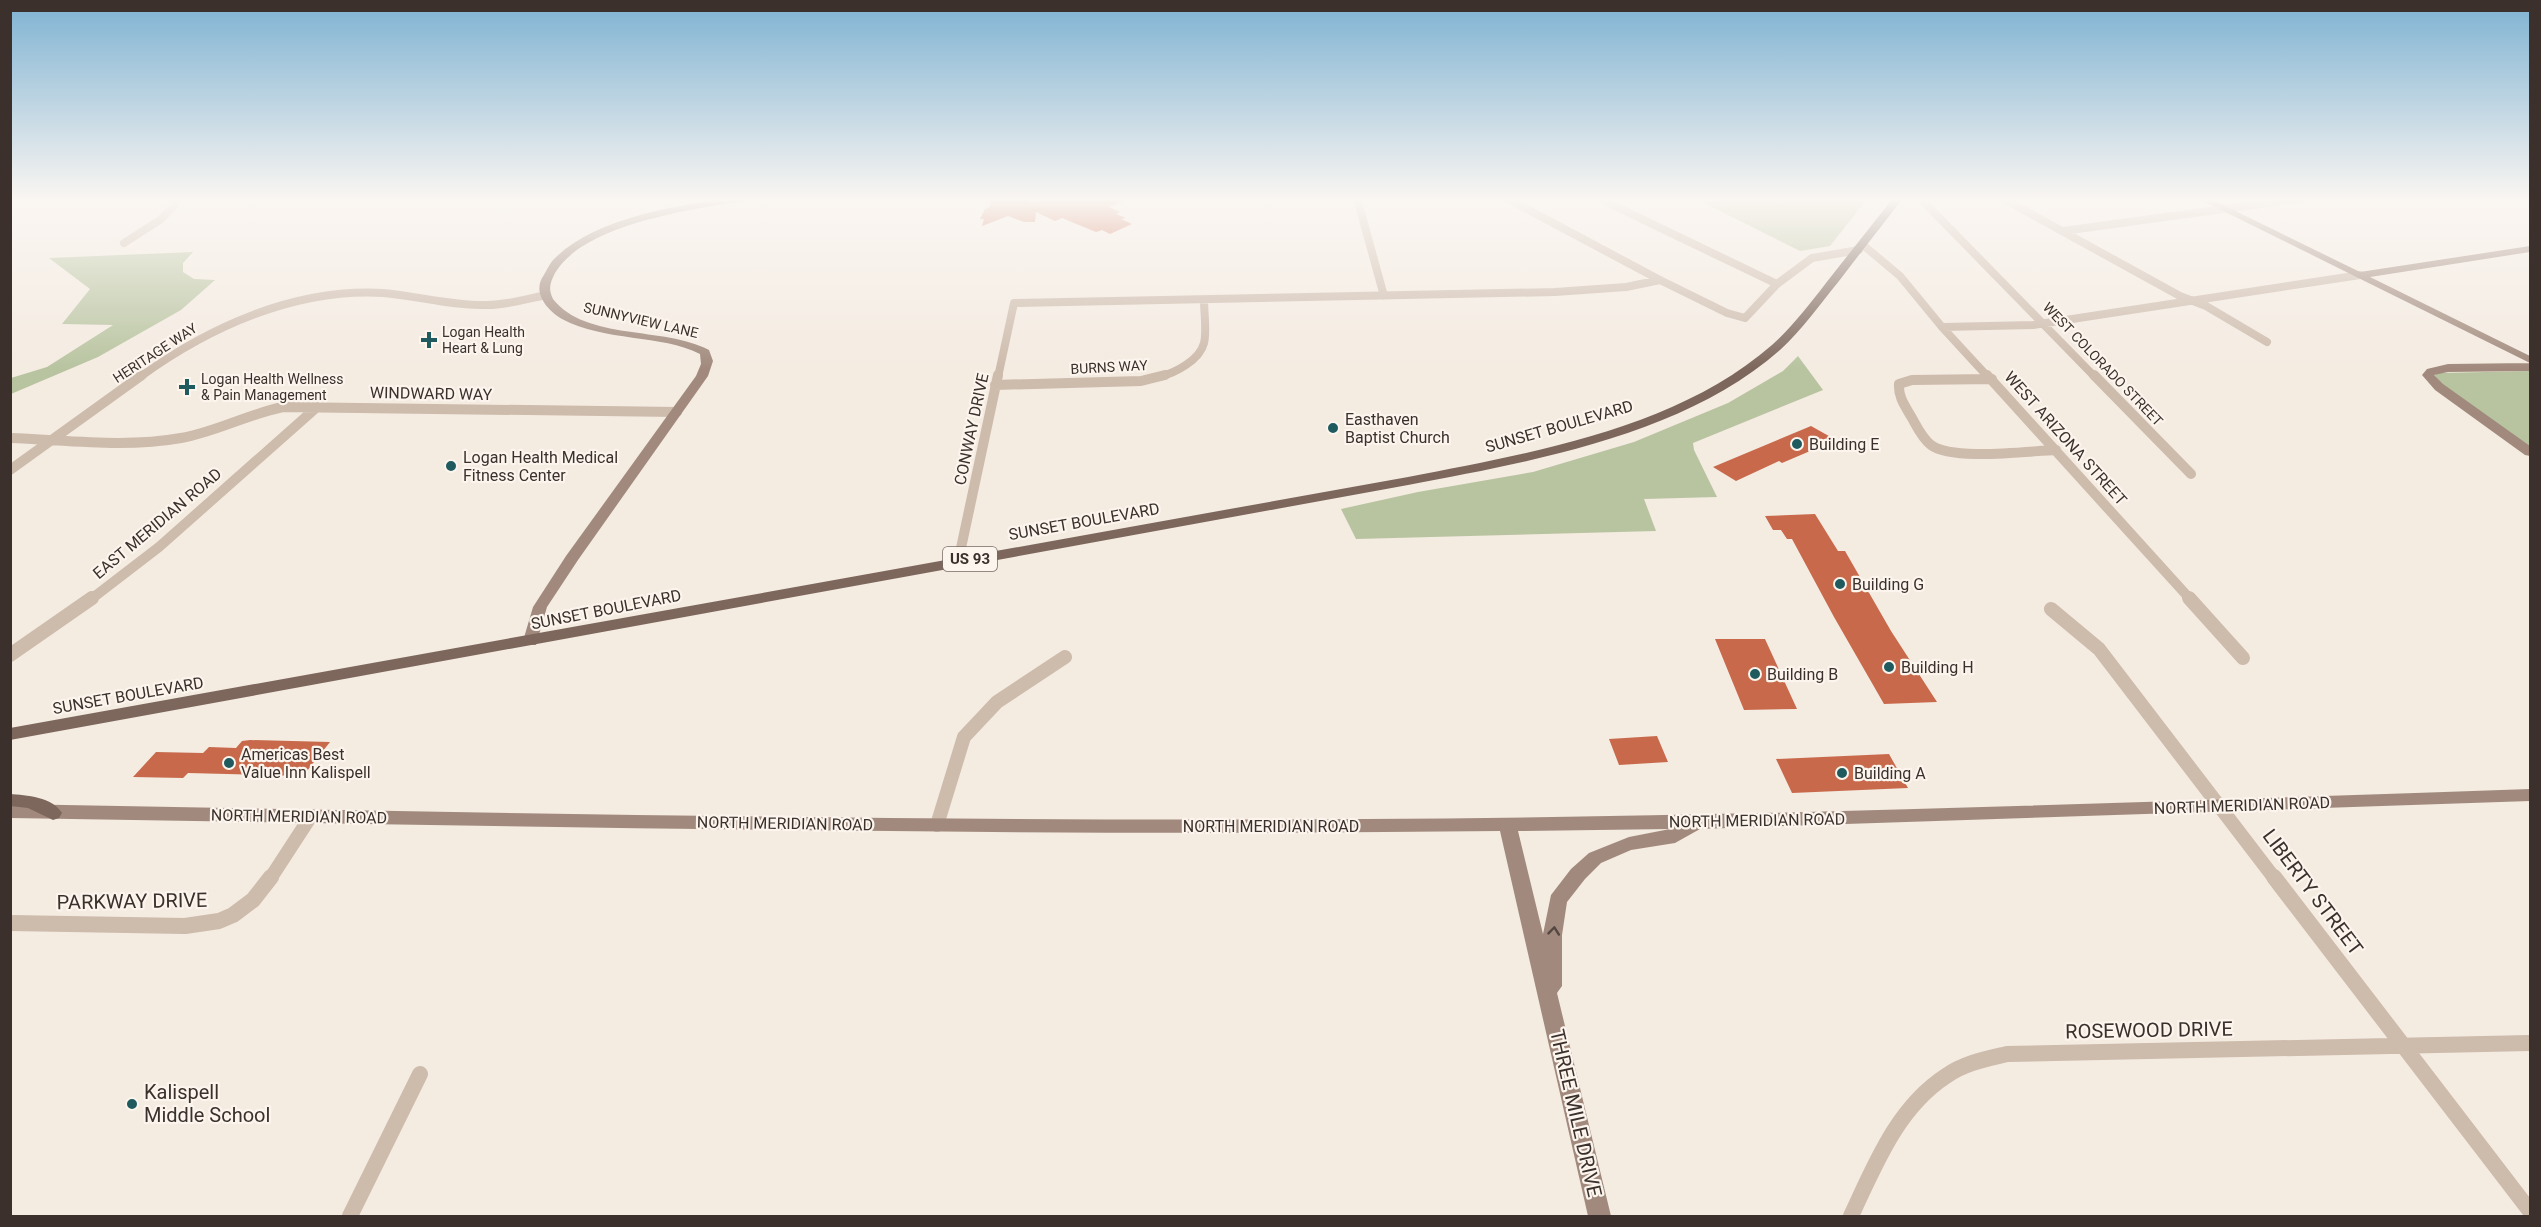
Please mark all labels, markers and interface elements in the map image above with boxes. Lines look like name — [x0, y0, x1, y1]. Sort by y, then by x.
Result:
street label: SUNNYVIEW LANE — [582, 299, 700, 341]
street label: WEST COLORADO STREET — [2040, 299, 2167, 430]
street label: HERITAGE WAY — [110, 320, 201, 386]
place label: Logan Health Heart & Lung — [442, 324, 525, 356]
marker: Logan Health Heart & Lung — [420, 331, 438, 349]
street label: BURNS WAY — [1070, 357, 1149, 377]
street label: WEST ARIZONA STREET — [2000, 367, 2131, 510]
place label: Logan Health Wellness & Pain Management — [201, 371, 343, 403]
street label: CONWAY DRIVE — [950, 371, 993, 487]
marker: Logan Health Wellness & Pain Management — [178, 378, 196, 396]
street label: WINDWARD WAY — [370, 383, 493, 404]
street label: SUNSET BOULEVARD — [1483, 396, 1635, 457]
place label: Easthaven Baptist Church — [1345, 410, 1450, 447]
marker: Easthaven Baptist Church — [1326, 421, 1340, 435]
place label: Building E — [1809, 435, 1879, 454]
marker: Building E — [1790, 437, 1804, 451]
place label: Logan Health Medical Fitness Center — [463, 448, 618, 485]
marker: Logan Health Medical Fitness Center — [444, 459, 458, 473]
street label: EAST MERIDIAN ROAD — [89, 464, 225, 583]
street label: SUNSET BOULEVARD — [1007, 499, 1161, 544]
road number: US 93 — [943, 547, 997, 571]
place label: Building G — [1852, 575, 1924, 594]
marker: Building G — [1833, 577, 1847, 591]
street label: SUNSET BOULEVARD — [529, 586, 683, 633]
place label: Building H — [1901, 658, 1974, 677]
marker: Building H — [1882, 660, 1896, 674]
place label: Building B — [1767, 665, 1838, 684]
marker: Building B — [1748, 667, 1762, 681]
street label: SUNSET BOULEVARD — [51, 673, 205, 718]
place label: Americas Best Value Inn Kalispell — [241, 745, 371, 782]
marker: Americas Best Value Inn Kalispell — [222, 756, 236, 770]
place label: Building A — [1854, 764, 1926, 783]
marker: Building A — [1835, 766, 1849, 780]
street label: NORTH MERIDIAN ROAD — [2154, 793, 2330, 818]
street label: NORTH MERIDIAN ROAD — [211, 805, 387, 828]
street label: NORTH MERIDIAN ROAD — [1669, 809, 1845, 832]
street label: NORTH MERIDIAN ROAD — [697, 812, 873, 835]
street label: NORTH MERIDIAN ROAD — [1183, 817, 1359, 836]
street label: LIBERTY STREET — [2258, 824, 2368, 960]
street label: PARKWAY DRIVE — [56, 888, 208, 914]
one-way arrow — [1547, 926, 1559, 935]
street label: ROSEWOOD DRIVE — [2065, 1017, 2233, 1043]
street label: THREE MILE DRIVE — [1545, 1027, 1607, 1199]
place label: Kalispell Middle School — [144, 1080, 270, 1127]
marker: Kalispell Middle School — [125, 1097, 139, 1111]

